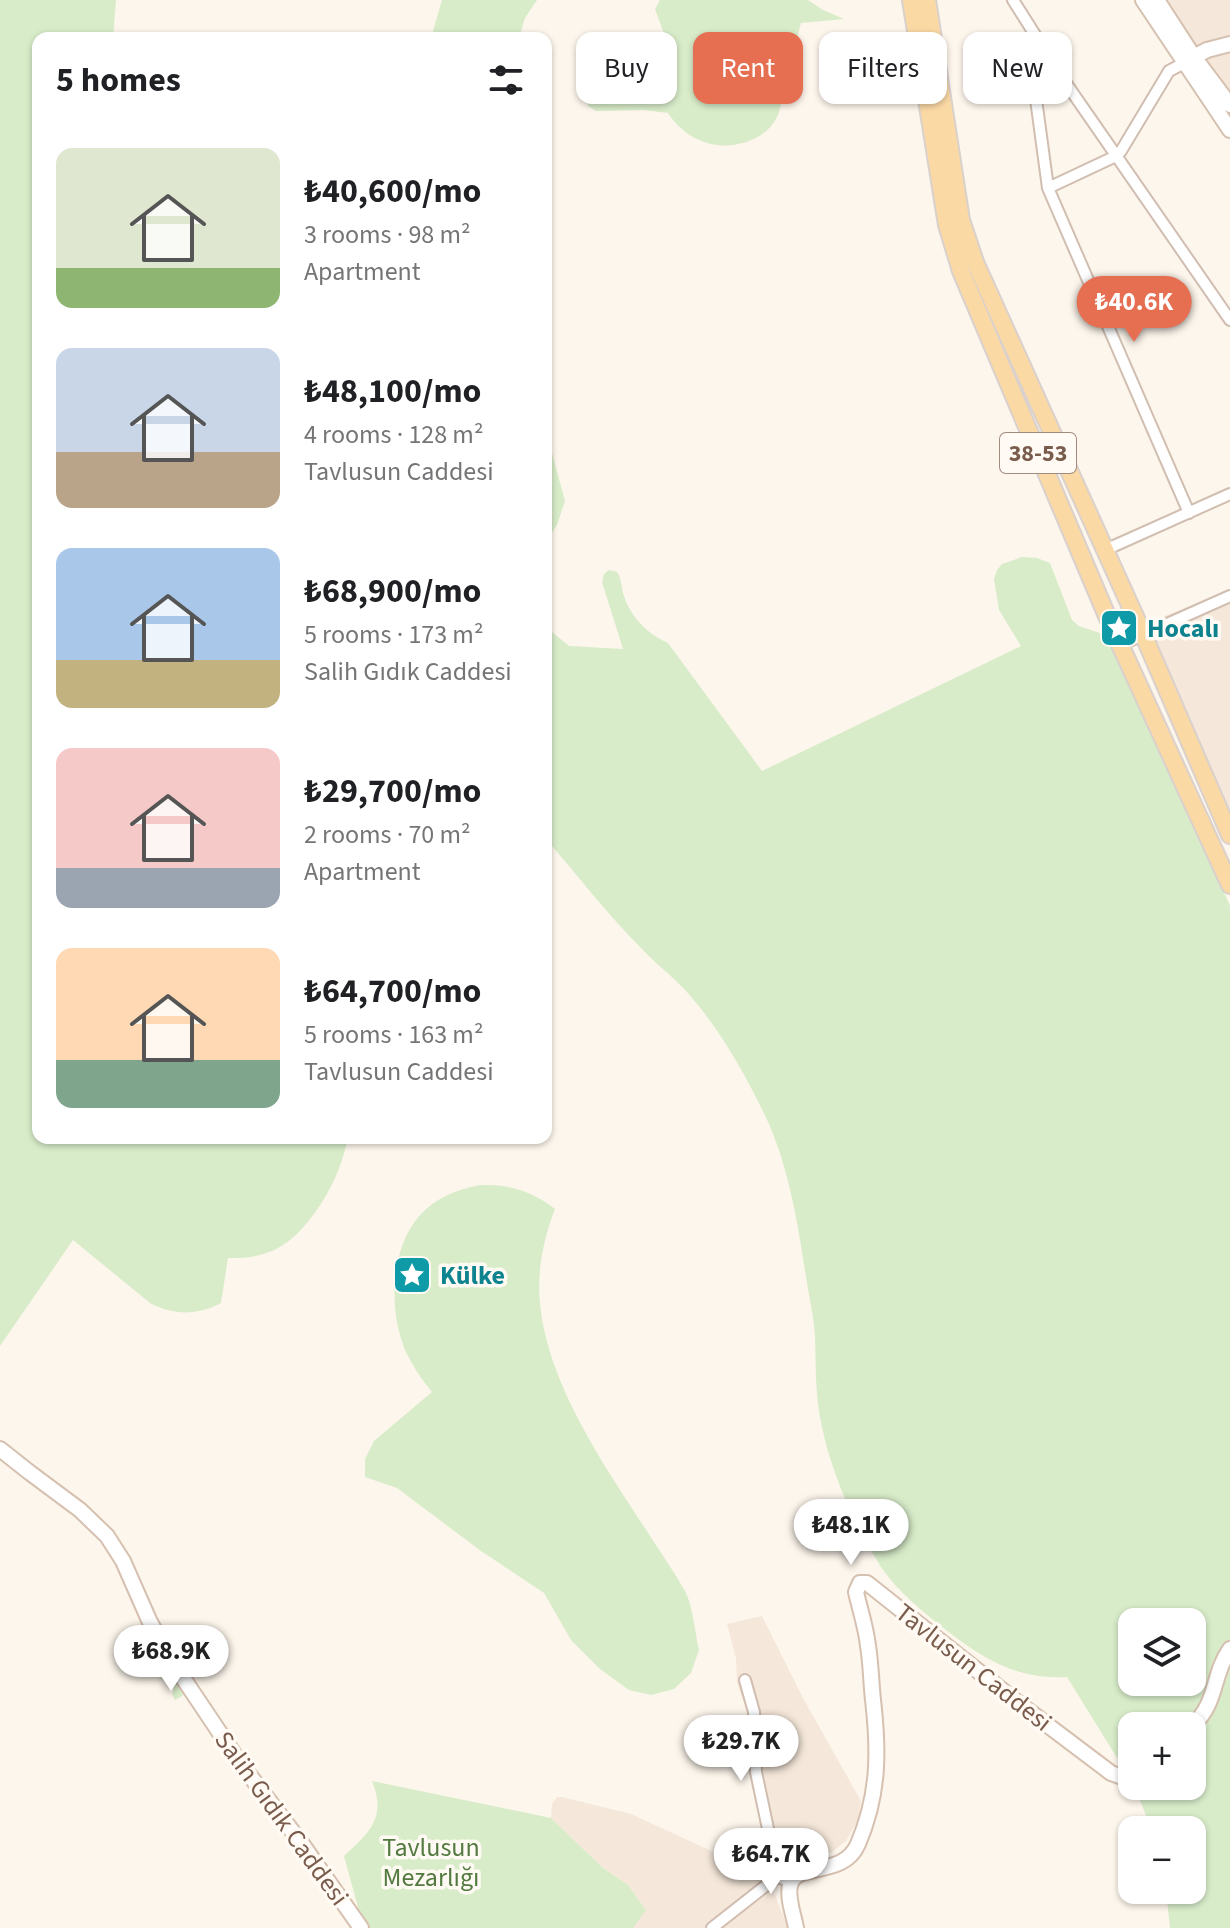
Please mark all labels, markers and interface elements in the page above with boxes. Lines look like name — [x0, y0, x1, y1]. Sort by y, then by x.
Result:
chip: Buy — [576, 32, 677, 104]
chip: Rent — [693, 32, 803, 104]
chip: Filters — [819, 32, 947, 104]
chip: New — [963, 32, 1072, 104]
text: 5 homes — [56, 56, 181, 105]
icon: filters — [484, 58, 528, 102]
text: ₺40,600/mo — [304, 167, 481, 216]
icon: home — [120, 180, 216, 276]
text: 3 rooms · 98 m² — [304, 216, 471, 253]
text: Apartment — [304, 253, 421, 290]
pin: ₺40.6K — [1069, 276, 1199, 344]
text: ₺40.6K — [1095, 283, 1173, 320]
text: ₺48,100/mo — [304, 367, 481, 416]
icon: home — [120, 380, 216, 476]
text: 4 rooms · 128 m² — [304, 416, 483, 453]
road number: 38-53 — [1000, 433, 1076, 473]
text: Tavlusun Caddesi — [304, 453, 494, 490]
text: ₺68,900/mo — [304, 567, 481, 616]
icon: home — [120, 580, 216, 676]
place icon: Hocalı — [1098, 607, 1140, 649]
place label: Hocalı — [1147, 610, 1219, 647]
text: 5 rooms · 173 m² — [304, 616, 483, 653]
text: Salih Gıdık Caddesi — [304, 653, 512, 690]
text: ₺29,700/mo — [304, 767, 481, 816]
icon: home — [120, 780, 216, 876]
text: 2 rooms · 70 m² — [304, 816, 471, 853]
text: Apartment — [304, 853, 421, 890]
text: ₺64,700/mo — [304, 967, 481, 1016]
icon: home — [120, 980, 216, 1076]
text: 5 rooms · 163 m² — [304, 1016, 483, 1053]
text: Tavlusun Caddesi — [304, 1053, 494, 1090]
place icon: Külke — [391, 1254, 433, 1296]
place label: Külke — [440, 1257, 505, 1294]
pin: ₺48.1K — [786, 1499, 916, 1567]
text: ₺48.1K — [812, 1506, 890, 1543]
street label: Tavlusun Caddesi — [888, 1594, 1060, 1740]
map controls — [1118, 1608, 1206, 1904]
button: layers — [1118, 1608, 1206, 1696]
pin: ₺68.9K — [106, 1625, 236, 1693]
text: ₺68.9K — [132, 1632, 210, 1669]
button: + — [1118, 1712, 1206, 1800]
pin: ₺29.7K — [676, 1715, 806, 1783]
text: ₺29.7K — [702, 1722, 780, 1759]
street label: Salih Gıdık Caddesi — [206, 1723, 358, 1913]
button: − — [1118, 1816, 1206, 1904]
pin: ₺64.7K — [706, 1828, 836, 1896]
park label: Tavlusun Mezarlığı — [382, 1829, 480, 1896]
text: ₺64.7K — [732, 1835, 810, 1872]

